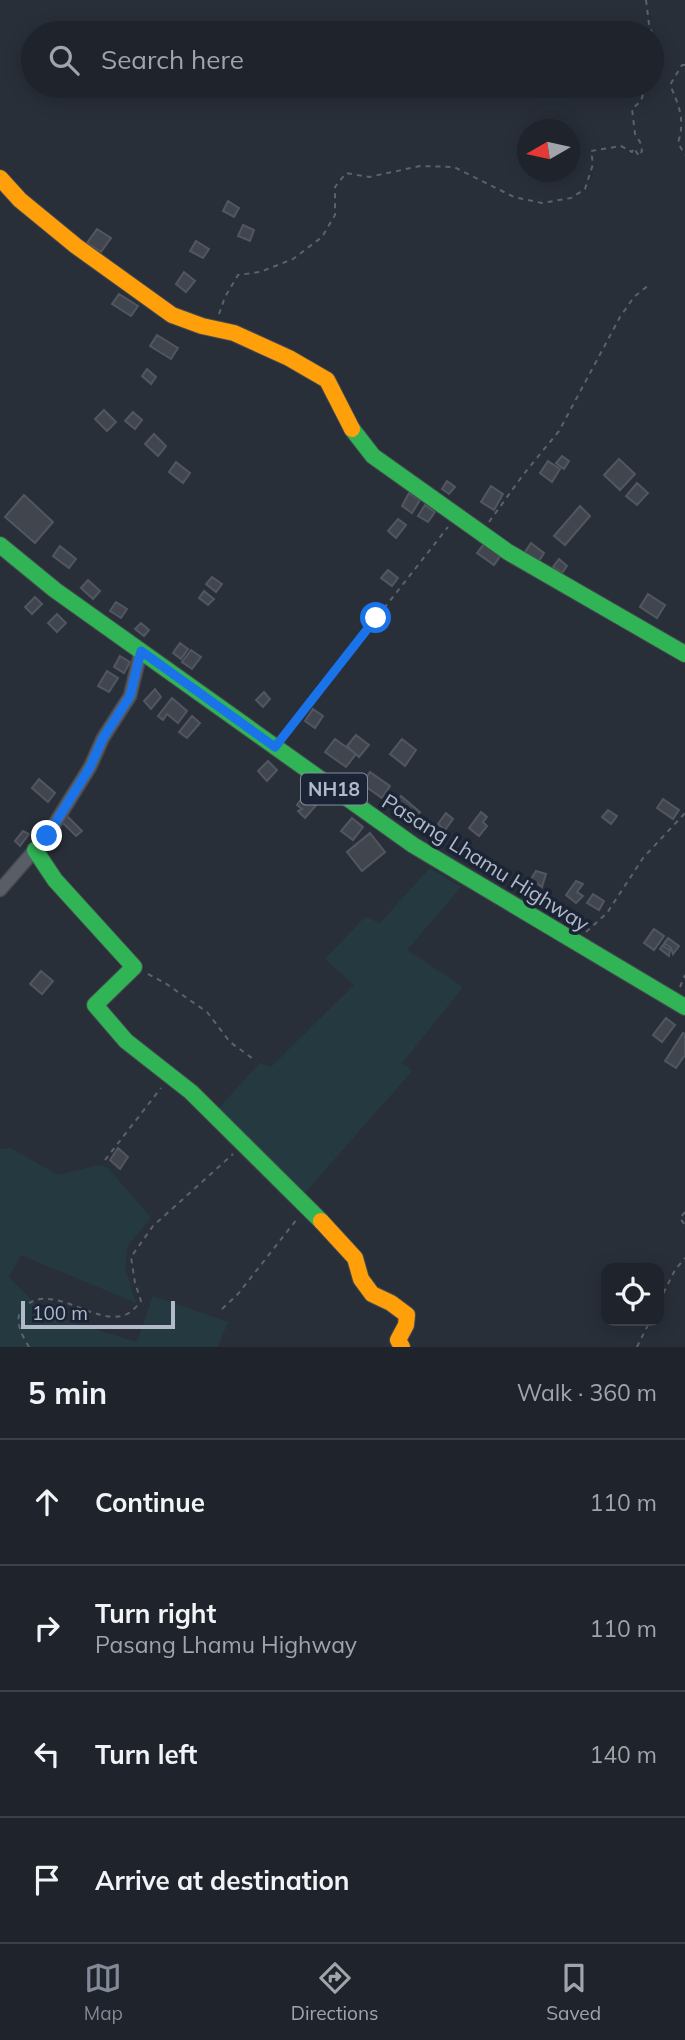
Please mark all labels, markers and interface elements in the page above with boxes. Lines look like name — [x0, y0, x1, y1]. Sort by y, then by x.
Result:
search box — [21, 21, 664, 98]
icon: search — [45, 41, 83, 79]
text: Search here — [101, 43, 244, 76]
north arrow — [517, 119, 580, 182]
route start — [360, 602, 391, 633]
road number: NH18 — [301, 774, 367, 804]
street label: Pasang Lhamu Highway — [378, 788, 594, 936]
route end — [31, 820, 62, 851]
map controls — [601, 1263, 664, 1326]
button: locate — [601, 1263, 664, 1326]
scale bar — [21, 1298, 175, 1330]
text: 100 m — [32, 1301, 88, 1325]
text: 5 min — [28, 1374, 107, 1412]
text: Walk · 360 m — [517, 1378, 657, 1407]
icon: ahead — [28, 1483, 66, 1521]
text: Continue — [95, 1486, 205, 1519]
text: 110 m — [589, 1488, 657, 1517]
text: Turn right — [95, 1597, 216, 1630]
icon: right — [28, 1609, 66, 1647]
text: 110 m — [589, 1614, 657, 1643]
text: Pasang Lhamu Highway — [95, 1630, 357, 1659]
icon: left — [28, 1735, 66, 1773]
text: Turn left — [95, 1738, 197, 1771]
text: 140 m — [589, 1740, 657, 1769]
icon: arrive — [28, 1861, 66, 1899]
text: Arrive at destination — [95, 1864, 350, 1897]
tab: Map — [84, 1959, 123, 2025]
tab: Directions — [291, 1959, 379, 2025]
tab: Saved — [546, 1959, 601, 2025]

